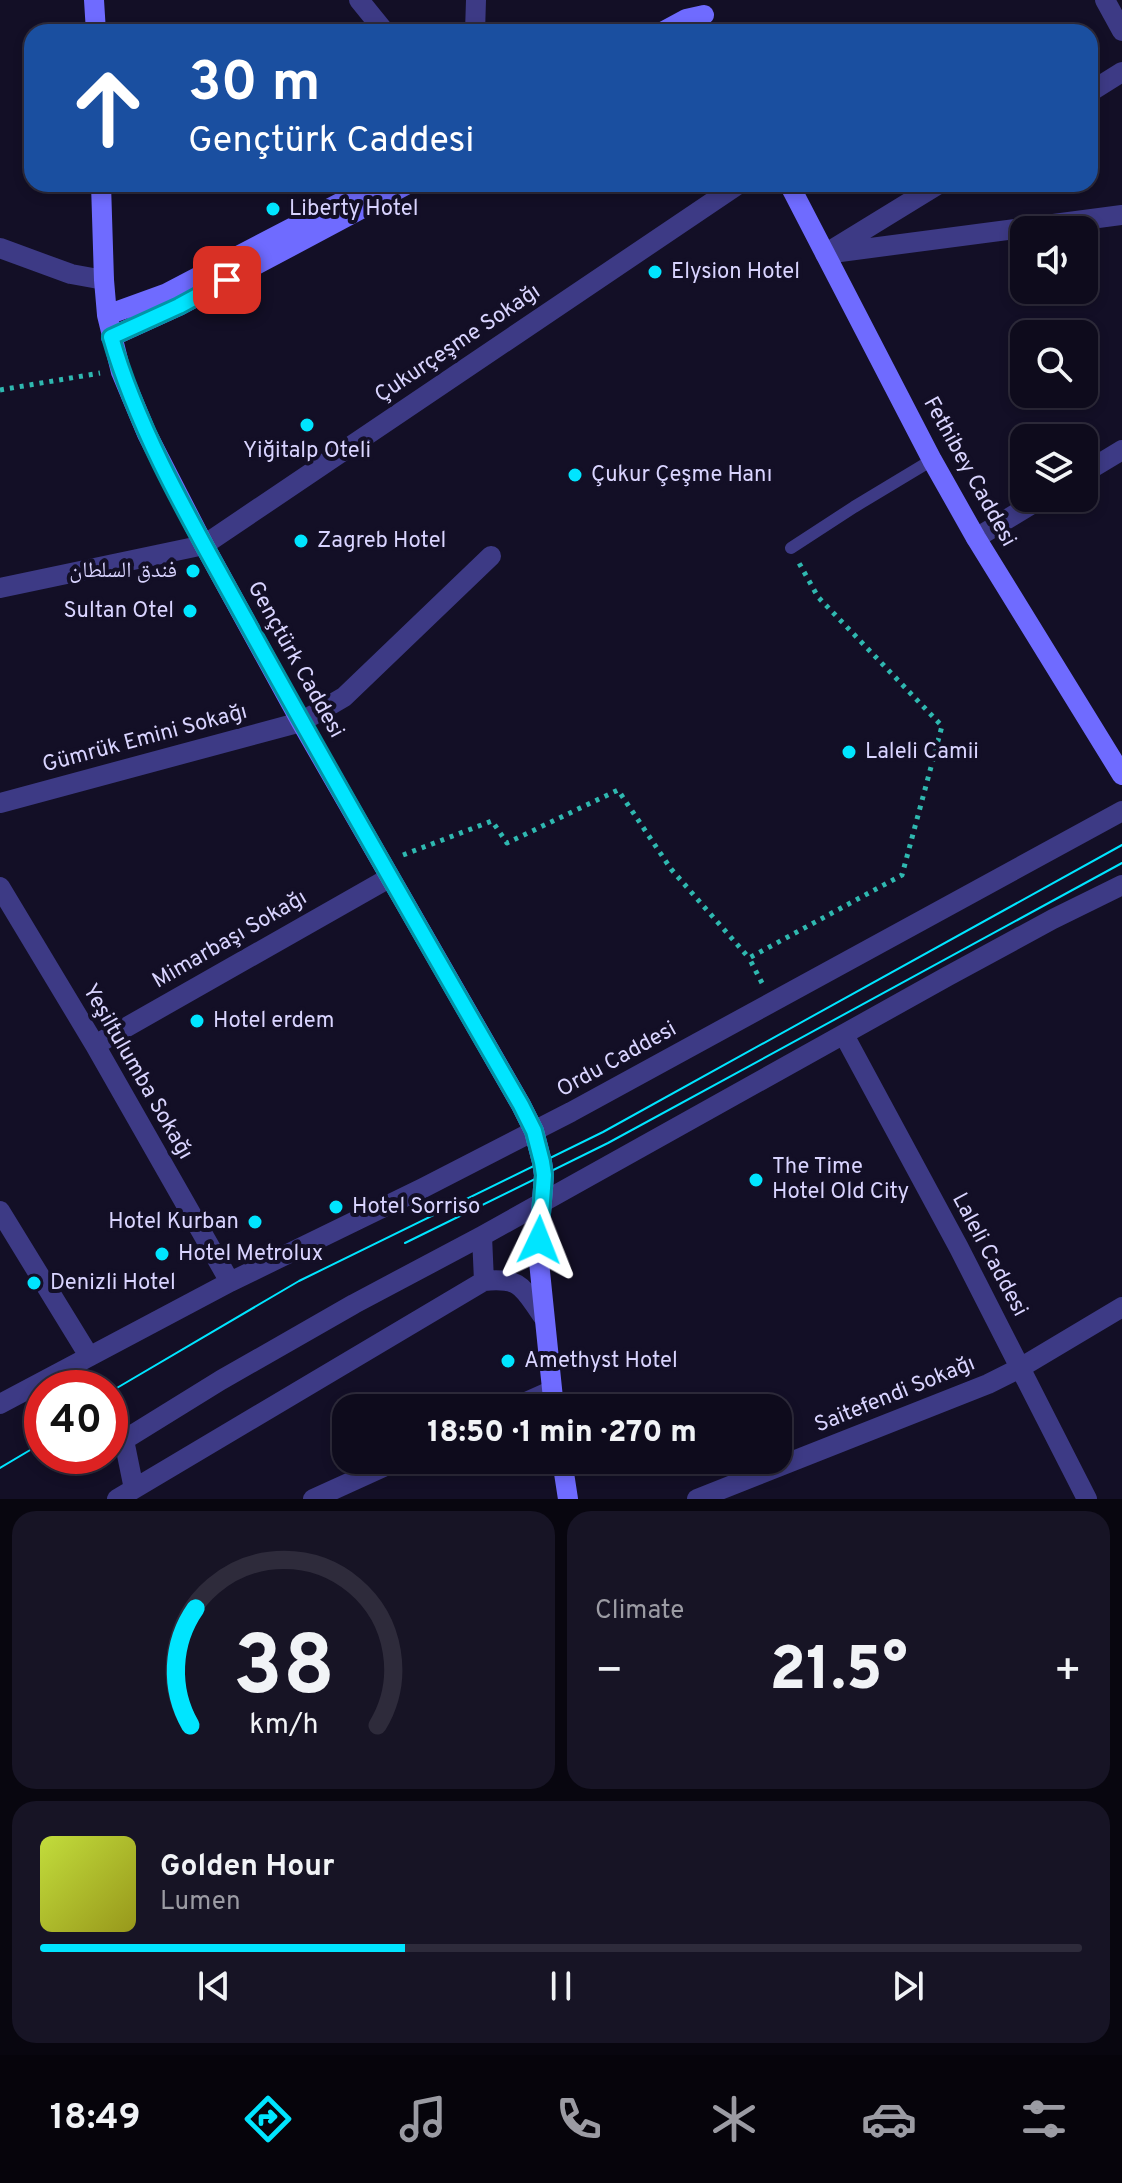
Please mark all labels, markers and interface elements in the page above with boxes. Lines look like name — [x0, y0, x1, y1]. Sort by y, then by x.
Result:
text: 30 m — [188, 50, 321, 120]
icon: ahead — [56, 56, 160, 160]
text: Gençtürk Caddesi — [188, 119, 475, 165]
place label: Liberty Hotel — [289, 196, 418, 223]
marker: Liberty Hotel — [264, 200, 282, 218]
map controls — [1010, 216, 1098, 512]
button: sound — [1010, 216, 1098, 304]
pin — [193, 246, 261, 314]
icon: arrive — [205, 258, 249, 302]
place label: Elysion Hotel — [671, 259, 800, 286]
marker: Elysion Hotel — [646, 263, 664, 281]
street label: Çukurçeşme Sokağı — [370, 279, 546, 409]
button: search — [1010, 320, 1098, 408]
street label: Fethibey Caddesi — [917, 392, 1021, 552]
marker: Yiğitalp Oteli — [298, 416, 316, 434]
button: layers — [1010, 424, 1098, 512]
place label: Yiğitalp Oteli — [243, 438, 371, 465]
place label: Çukur Çeşme Hanı — [591, 462, 772, 489]
marker: Çukur Çeşme Hanı — [566, 466, 584, 484]
place label: Zagreb Hotel — [317, 528, 446, 555]
marker: Zagreb Hotel — [292, 532, 310, 550]
place label: فندق السلطان — [69, 558, 177, 585]
marker: فندق السلطان — [184, 562, 202, 580]
street label: Gençtürk Caddesi — [241, 577, 349, 743]
place label: Sultan Otel — [63, 598, 174, 625]
marker: Sultan Otel — [181, 602, 199, 620]
street label: Gümrük Emini Sokağı — [40, 699, 250, 779]
place label: Laleli Camii — [865, 739, 979, 766]
marker: Laleli Camii — [840, 743, 858, 761]
street label: Mimarbaşı Sokağı — [148, 885, 312, 995]
street label: Yeşiltulumba Sokağı — [76, 980, 198, 1164]
place label: Hotel erdem — [213, 1008, 334, 1035]
marker: Hotel erdem — [188, 1012, 206, 1030]
street label: Ordu Caddesi — [553, 1016, 681, 1104]
place label: The Time Hotel Old City — [772, 1154, 909, 1206]
marker: The Time Hotel Old City — [747, 1171, 765, 1189]
street label: Laleli Caddesi — [945, 1188, 1033, 1322]
place label: Hotel Sorriso — [352, 1194, 480, 1221]
marker: Hotel Sorriso — [327, 1198, 345, 1216]
position arrow — [497, 1198, 581, 1282]
place label: Hotel Kurban — [108, 1209, 239, 1236]
marker: Hotel Kurban — [246, 1213, 264, 1231]
place label: Hotel Metrolux — [178, 1241, 323, 1268]
marker: Hotel Metrolux — [153, 1245, 171, 1263]
place label: Denizli Hotel — [50, 1270, 176, 1297]
marker: Denizli Hotel — [25, 1274, 43, 1292]
place label: Amethyst Hotel — [524, 1348, 678, 1375]
street label: Saitefendi Sokağı — [811, 1351, 979, 1439]
marker: Amethyst Hotel — [499, 1352, 517, 1370]
speed limit sign: 40 — [24, 1370, 128, 1474]
text: 18:50 · 1 min · 270 m — [427, 1415, 697, 1452]
text: Climate — [595, 1595, 684, 1628]
text: 38 — [232, 1619, 335, 1724]
text: 21.5° — [769, 1635, 908, 1711]
text: − — [595, 1645, 623, 1701]
text: + — [1054, 1645, 1082, 1701]
text: km/h — [249, 1708, 318, 1744]
text: Golden Hour — [160, 1849, 334, 1886]
text: Lumen — [160, 1886, 241, 1919]
icon: previous — [192, 1964, 236, 2008]
icon: pause — [539, 1964, 583, 2008]
icon: next — [886, 1964, 930, 2008]
icon: directions — [240, 2091, 296, 2147]
icon: music — [395, 2091, 451, 2147]
icon: phone — [551, 2091, 607, 2147]
icon: climate — [706, 2091, 762, 2147]
icon: car — [861, 2091, 917, 2147]
icon: filters — [1016, 2091, 1072, 2147]
text: 18:49 — [50, 2096, 141, 2142]

